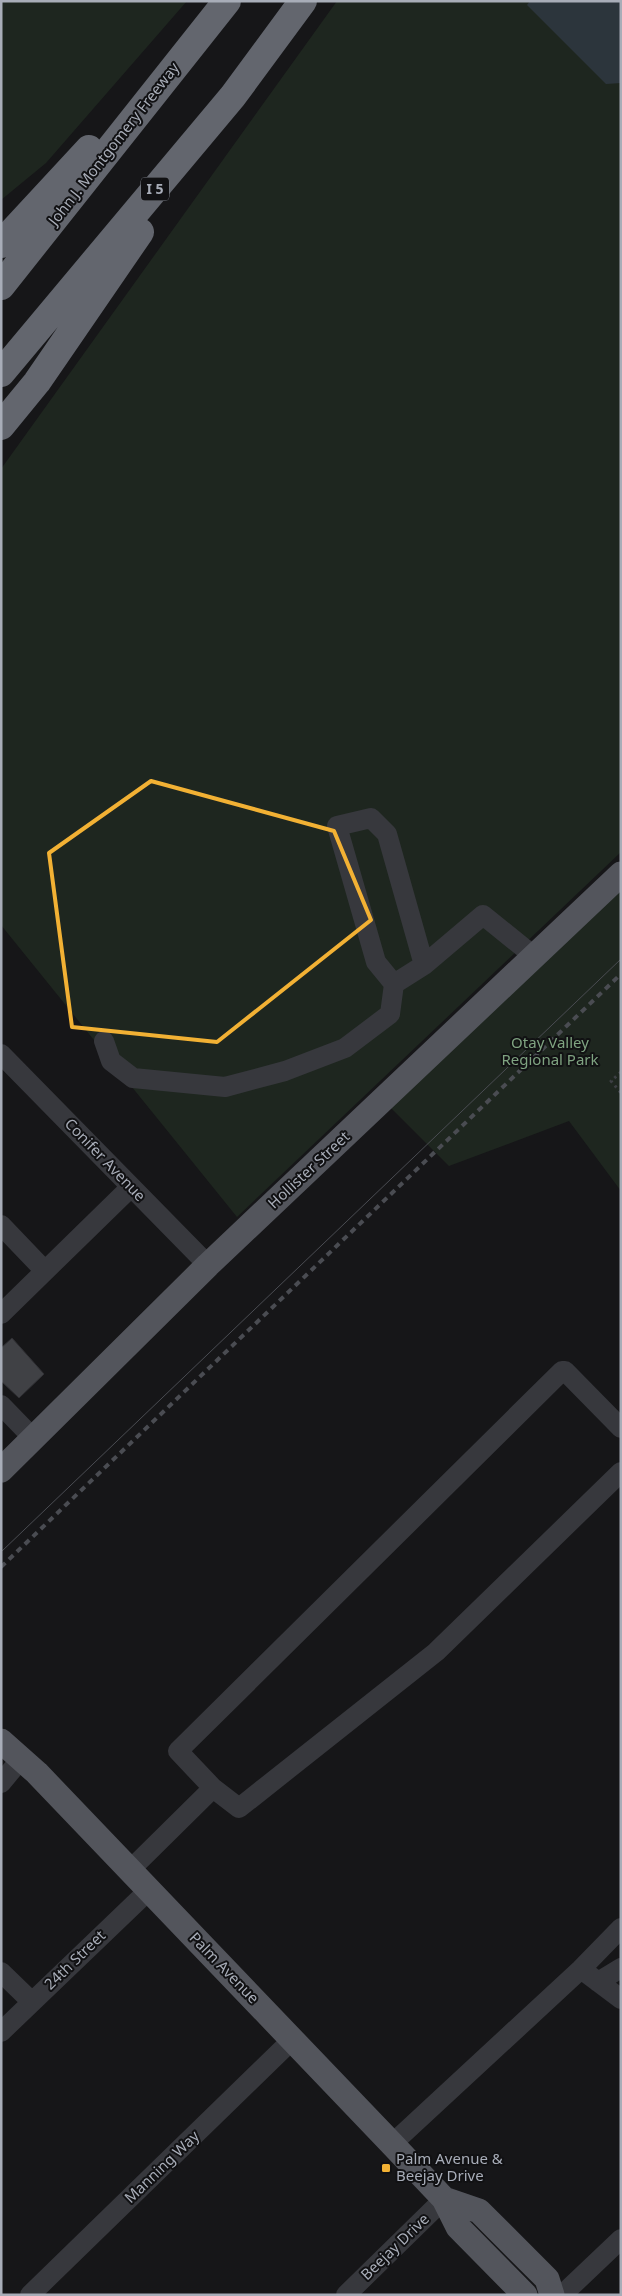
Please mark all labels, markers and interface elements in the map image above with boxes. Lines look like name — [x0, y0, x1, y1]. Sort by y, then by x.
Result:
street label: John J. Montgomery Freeway — [42, 57, 183, 231]
road number: I 5 — [141, 178, 169, 200]
park label: Otay Valley Regional Park — [501, 1032, 599, 1069]
street label: Conifer Avenue — [61, 1113, 150, 1205]
street label: Hollister Street — [263, 1126, 354, 1212]
street label: 24th Street — [39, 1925, 110, 1993]
street label: Palm Avenue — [186, 1927, 264, 2007]
street label: Manning Way — [120, 2125, 203, 2207]
place label: Palm Avenue & Beejay Drive — [396, 2148, 503, 2185]
marker: Palm Avenue & Beejay Drive — [380, 2162, 392, 2174]
street label: Beejay Drive — [356, 2209, 433, 2284]

